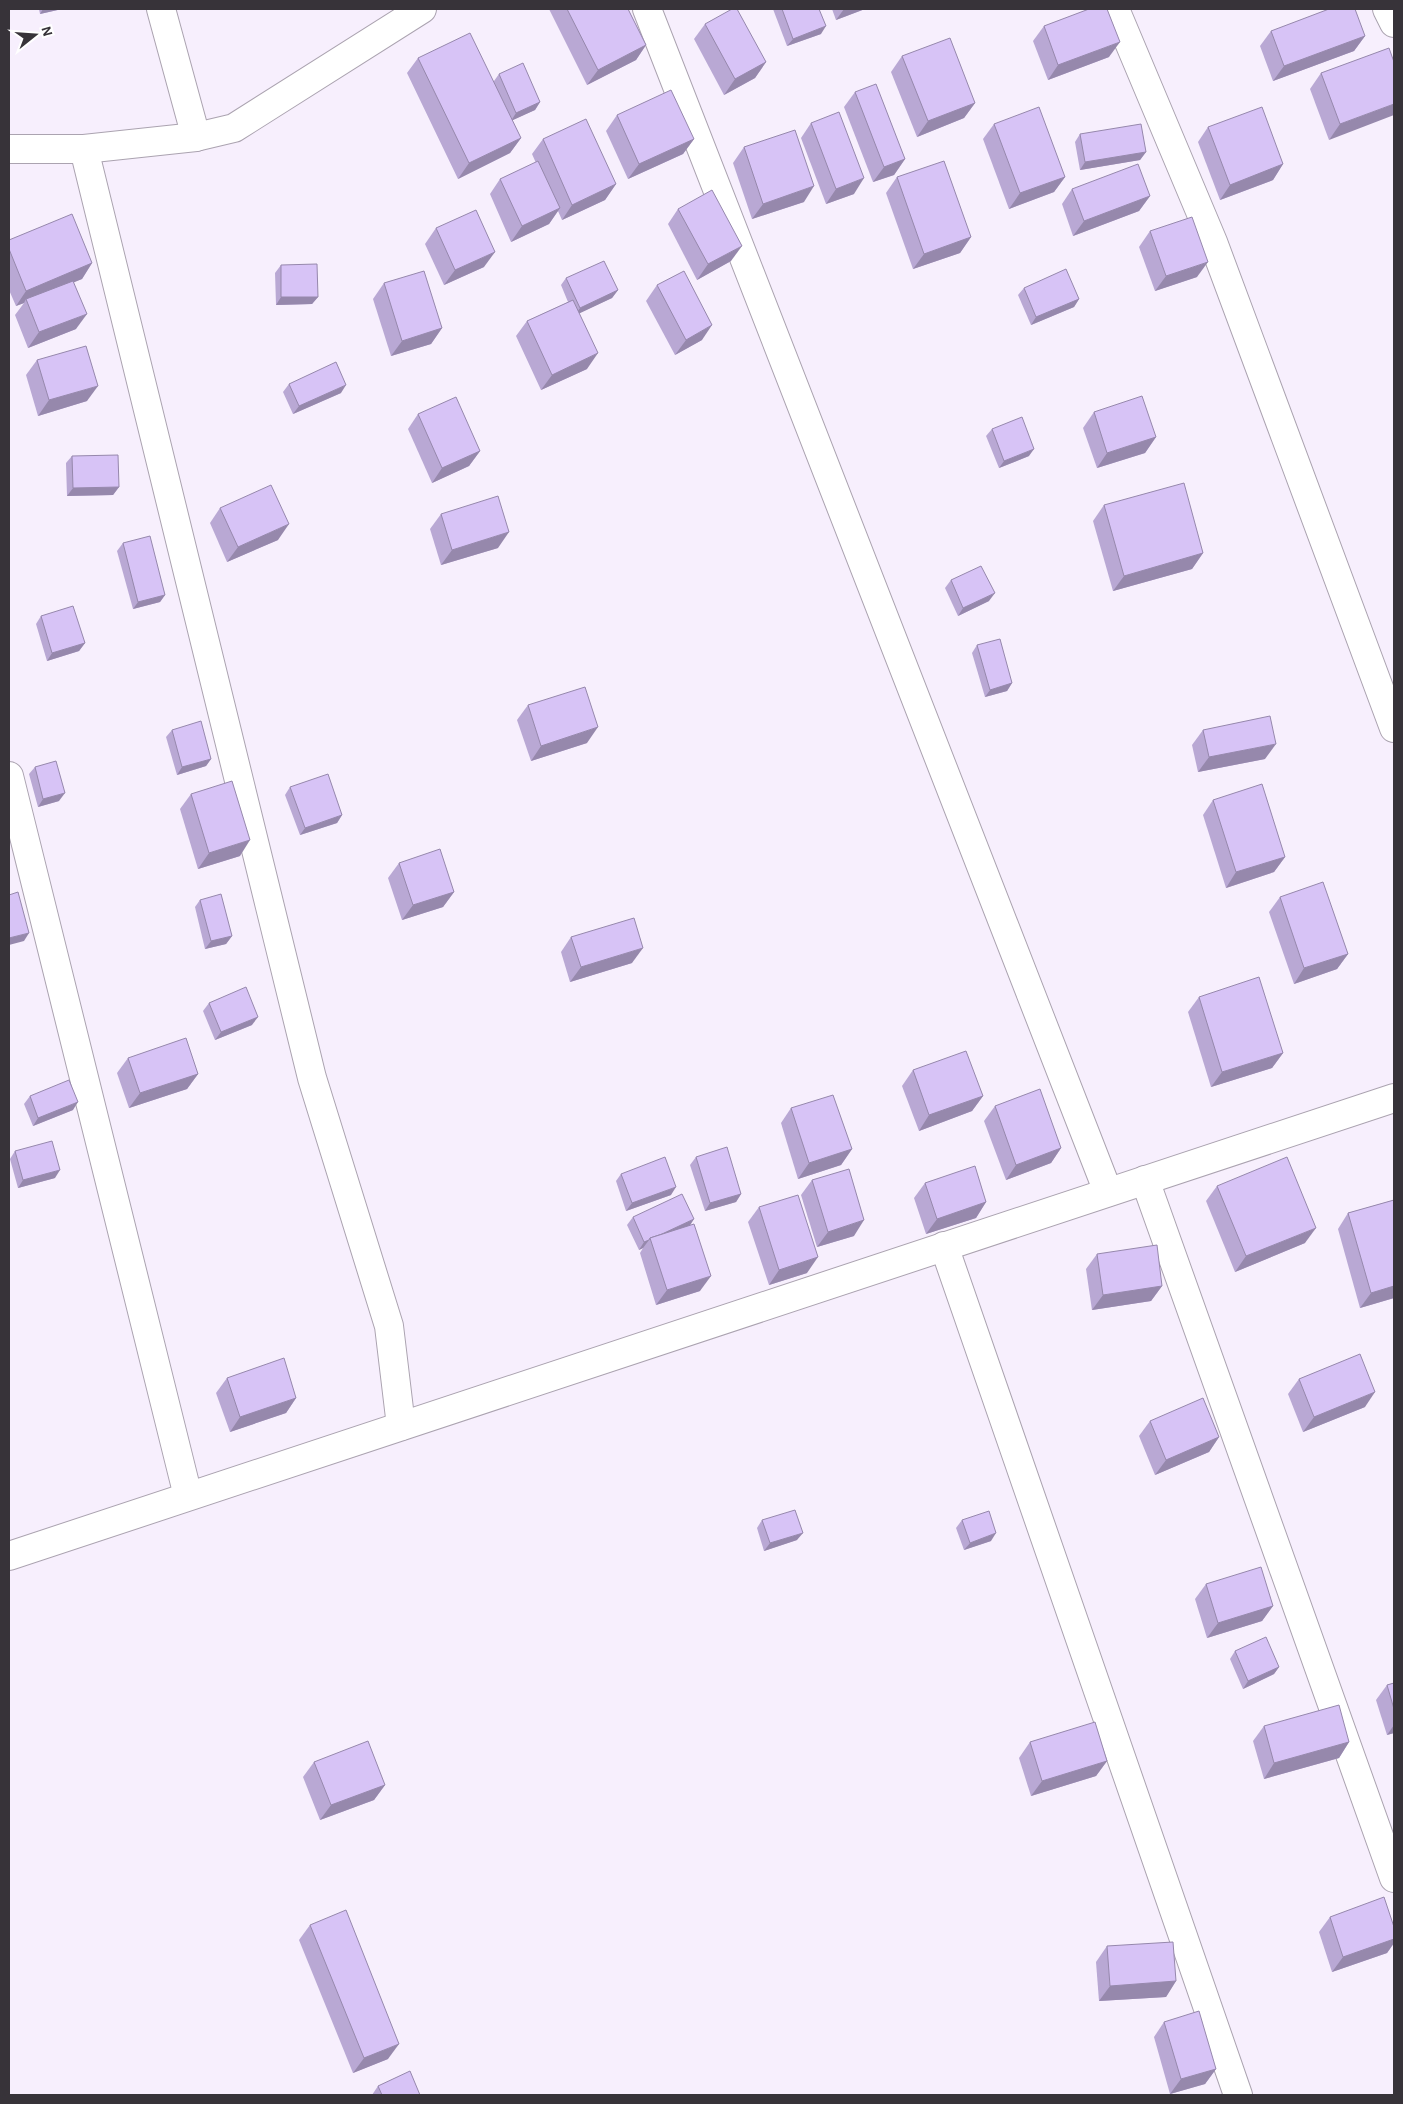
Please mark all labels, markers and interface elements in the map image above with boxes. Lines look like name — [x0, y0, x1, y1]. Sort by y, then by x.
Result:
north arrow — [10, 10, 60, 60]
text: N — [38, 25, 55, 38]

